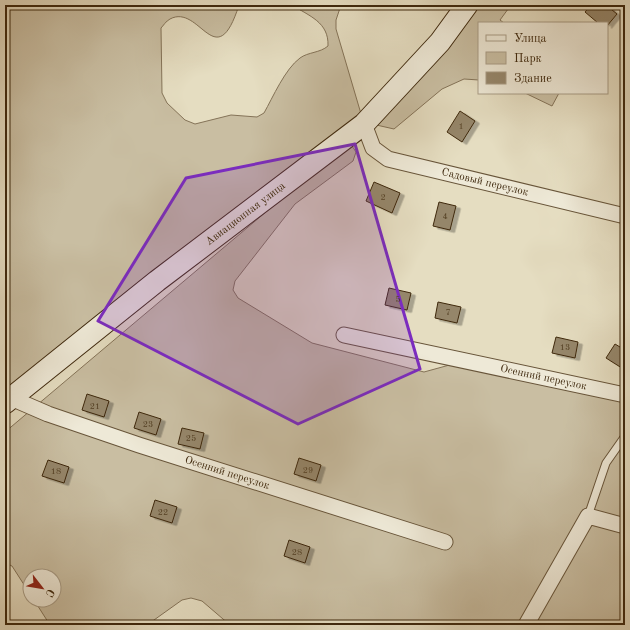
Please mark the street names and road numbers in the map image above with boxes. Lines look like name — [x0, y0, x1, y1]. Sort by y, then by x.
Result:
street label: Садовый переулок — [441, 167, 530, 198]
street label: Авиационная улица — [204, 180, 288, 248]
street label: Осенний переулок — [499, 363, 588, 392]
street label: Осенний переулок — [184, 454, 271, 492]

